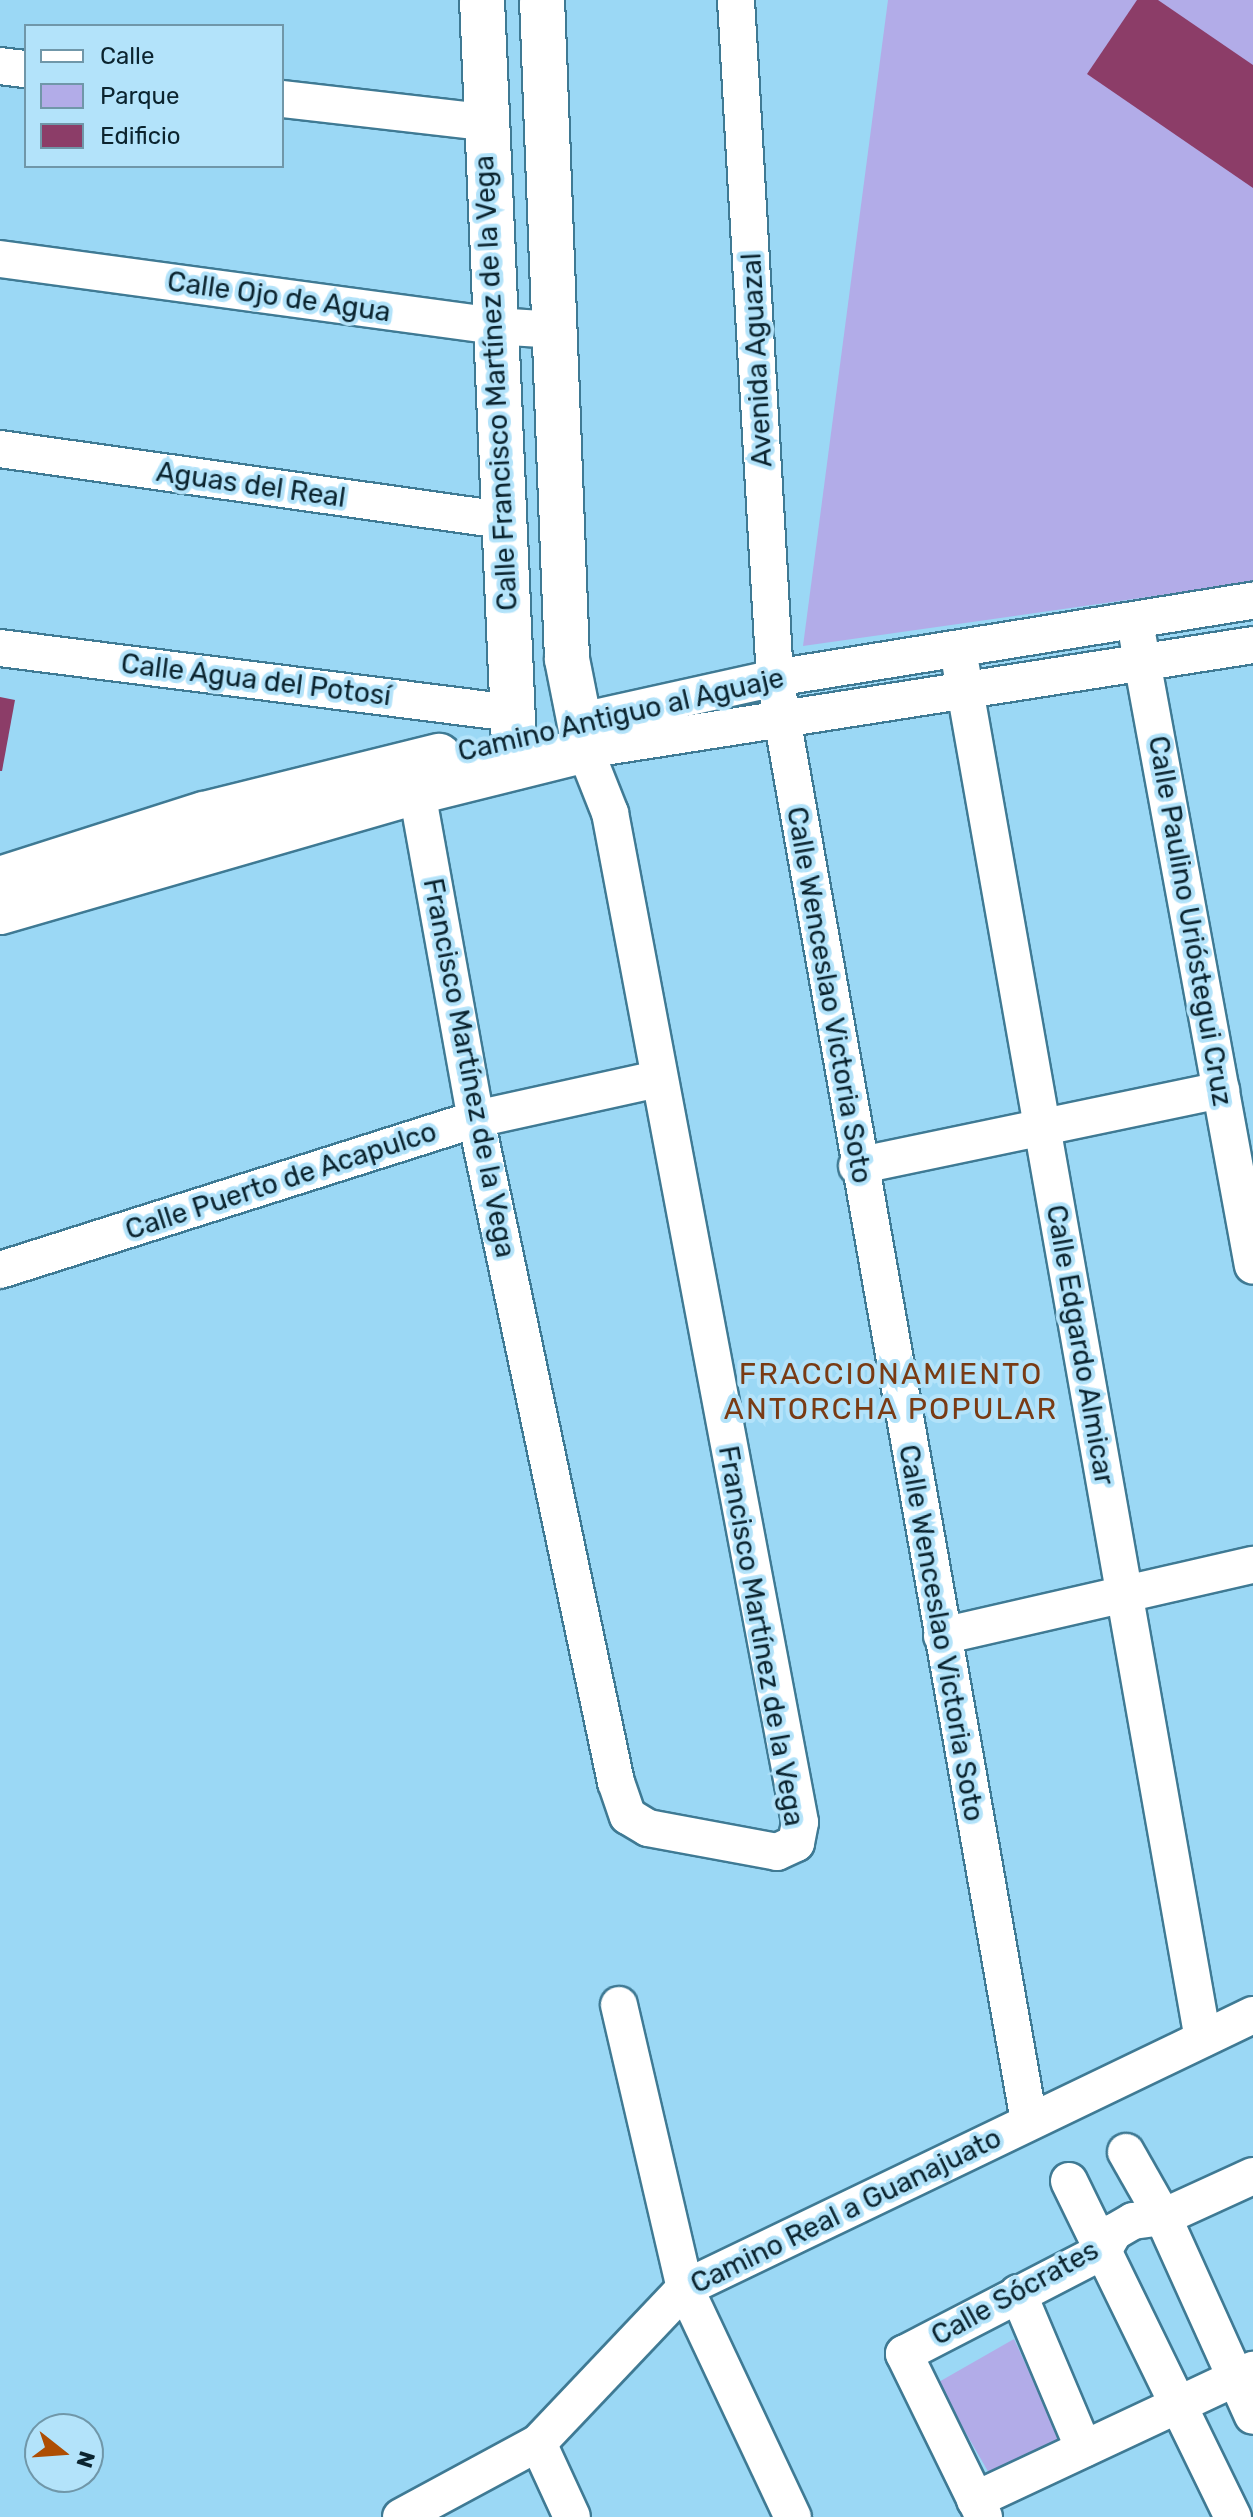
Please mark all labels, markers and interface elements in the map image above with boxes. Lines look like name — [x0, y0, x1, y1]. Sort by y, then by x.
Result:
legend — [24, 24, 284, 168]
text: Calle — [100, 42, 154, 70]
text: Parque — [100, 82, 179, 110]
text: Edificio — [100, 122, 181, 150]
street label: Calle Francisco Martínez de la Vega — [467, 154, 525, 612]
street label: Avenida Aguazal — [735, 252, 779, 468]
street label: Calle Ojo de Agua — [165, 265, 393, 329]
street label: Aguas del Real — [154, 455, 348, 515]
street label: Calle Agua del Potosí — [119, 647, 393, 713]
street label: Camino Antiguo al Aguaje — [454, 661, 788, 769]
street label: Calle Paulino Urióstegui Cruz — [1141, 733, 1239, 1109]
street label: Calle Wenceslao Victoria Soto — [779, 804, 879, 1186]
street label: Francisco Martínez de la Vega — [416, 875, 522, 1261]
street label: Calle Puerto de Acapulco — [121, 1115, 441, 1247]
street label: Calle Edgardo Almicar — [1039, 1202, 1121, 1488]
district label: FRACCIONAMIENTO ANTORCHA POPULAR — [723, 1356, 1059, 1426]
street label: Calle Wenceslao Victoria Soto — [891, 1442, 991, 1824]
street label: Francisco Martínez de la Vega — [711, 1443, 811, 1829]
street label: Camino Real a Guanajuato — [685, 2121, 1007, 2301]
street label: Calle Sócrates — [926, 2233, 1104, 2353]
north arrow — [24, 2413, 104, 2493]
text: N — [70, 2448, 101, 2471]

